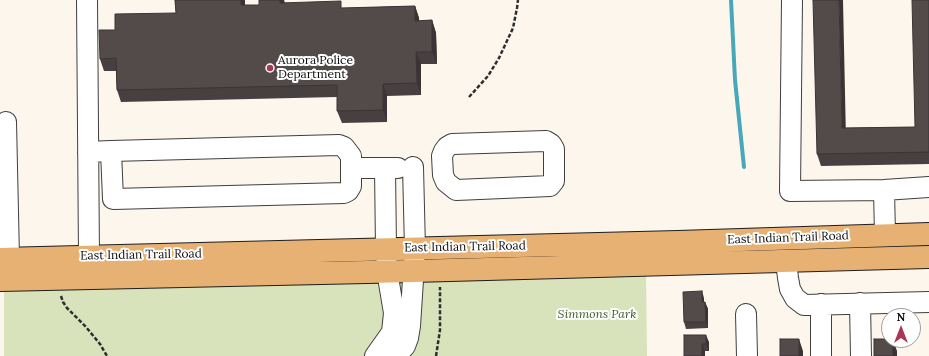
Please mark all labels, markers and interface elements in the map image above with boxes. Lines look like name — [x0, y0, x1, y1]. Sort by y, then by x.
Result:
place label: Aurora Police Department — [278, 54, 353, 82]
marker: Aurora Police Department — [265, 63, 275, 73]
street label: East Indian Trail Road — [727, 229, 849, 247]
street label: East Indian Trail Road — [404, 239, 526, 255]
street label: East Indian Trail Road — [80, 247, 202, 263]
park label: Simmons Park — [558, 308, 636, 322]
north arrow — [881, 308, 921, 348]
text: N — [897, 310, 905, 324]

